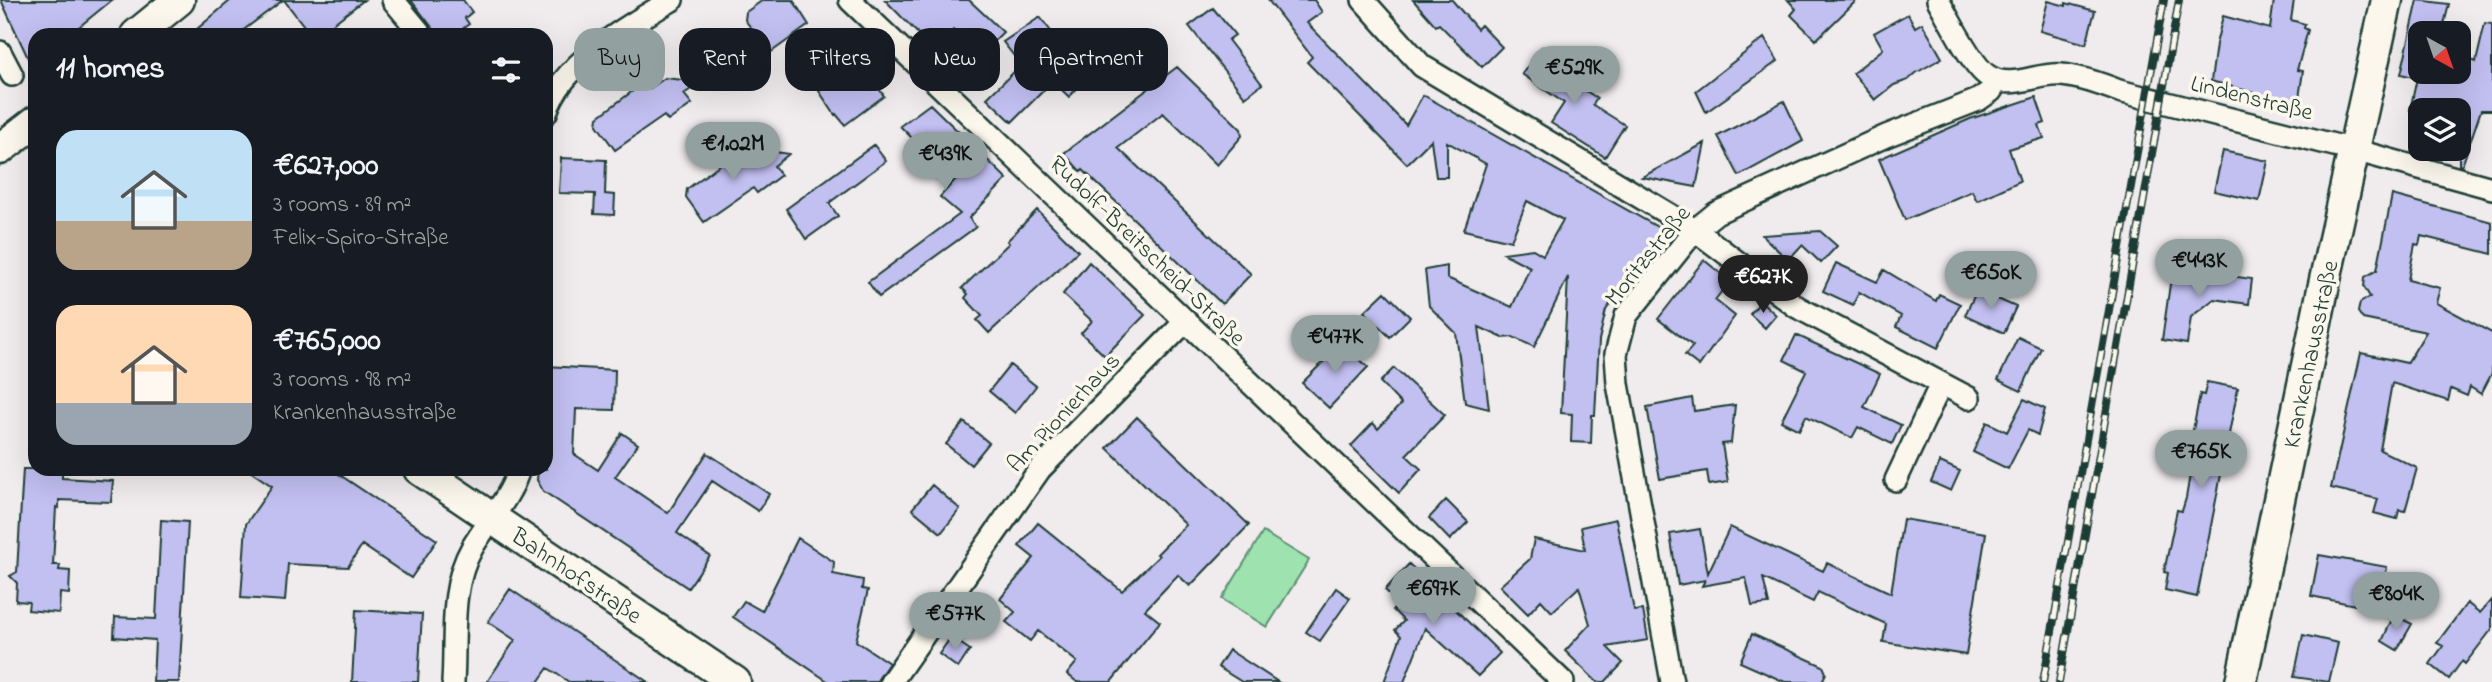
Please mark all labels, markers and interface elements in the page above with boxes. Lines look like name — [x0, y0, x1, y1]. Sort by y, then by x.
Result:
north arrow — [2408, 21, 2471, 84]
map controls — [2408, 21, 2471, 161]
chip: Buy — [574, 28, 665, 91]
chip: Rent — [679, 28, 771, 91]
chip: Filters — [785, 28, 895, 91]
chip: New — [909, 28, 1000, 91]
chip: Apartment — [1014, 28, 1168, 91]
pin: €529K — [1525, 46, 1623, 106]
text: 11 homes — [56, 48, 164, 92]
icon: filters — [487, 51, 525, 89]
text: €529K — [1545, 52, 1603, 85]
street label: Lindenstraße — [2186, 67, 2317, 132]
button: layers — [2408, 98, 2471, 161]
pin: €1.02M — [676, 122, 790, 182]
text: €1.02M — [701, 128, 765, 161]
pin: €439K — [896, 132, 994, 192]
text: €439K — [918, 138, 972, 171]
text: €627,000 — [273, 145, 378, 189]
street label: Rudolf-Breitscheid-Straße — [1040, 148, 1253, 356]
icon: home — [112, 158, 196, 242]
text: 3 rooms · 89 m² — [273, 189, 411, 222]
street label: Moritzstraße — [1597, 198, 1701, 315]
text: Felix-Spiro-Straße — [273, 222, 449, 255]
pin: €443K — [2150, 240, 2248, 299]
text: €443K — [2171, 245, 2227, 278]
pin: €650K — [1942, 252, 2040, 311]
pin: €627K — [1714, 256, 1812, 315]
text: €650K — [1961, 257, 2021, 290]
street label: Krankenhausstraße — [2275, 257, 2349, 452]
text: €627K — [1734, 261, 1792, 294]
pin: €477K — [1286, 316, 1384, 375]
text: €765,000 — [273, 320, 381, 364]
text: €477K — [1307, 321, 1363, 354]
icon: home — [112, 333, 196, 417]
street label: Am Pionierhaus — [1000, 346, 1130, 482]
text: 3 rooms · 98 m² — [273, 364, 411, 397]
text: Krankenhausstraße — [273, 397, 456, 430]
pin: €765K — [2152, 430, 2250, 490]
text: €765K — [2171, 436, 2231, 469]
street label: Bahnhofstraße — [502, 520, 648, 634]
pin: €697K — [1384, 568, 1482, 627]
pin: €804K — [2347, 572, 2445, 632]
text: €697K — [1406, 573, 1460, 606]
text: €804K — [2368, 578, 2424, 611]
pin: €577K — [906, 592, 1004, 652]
text: €577K — [925, 598, 985, 631]

